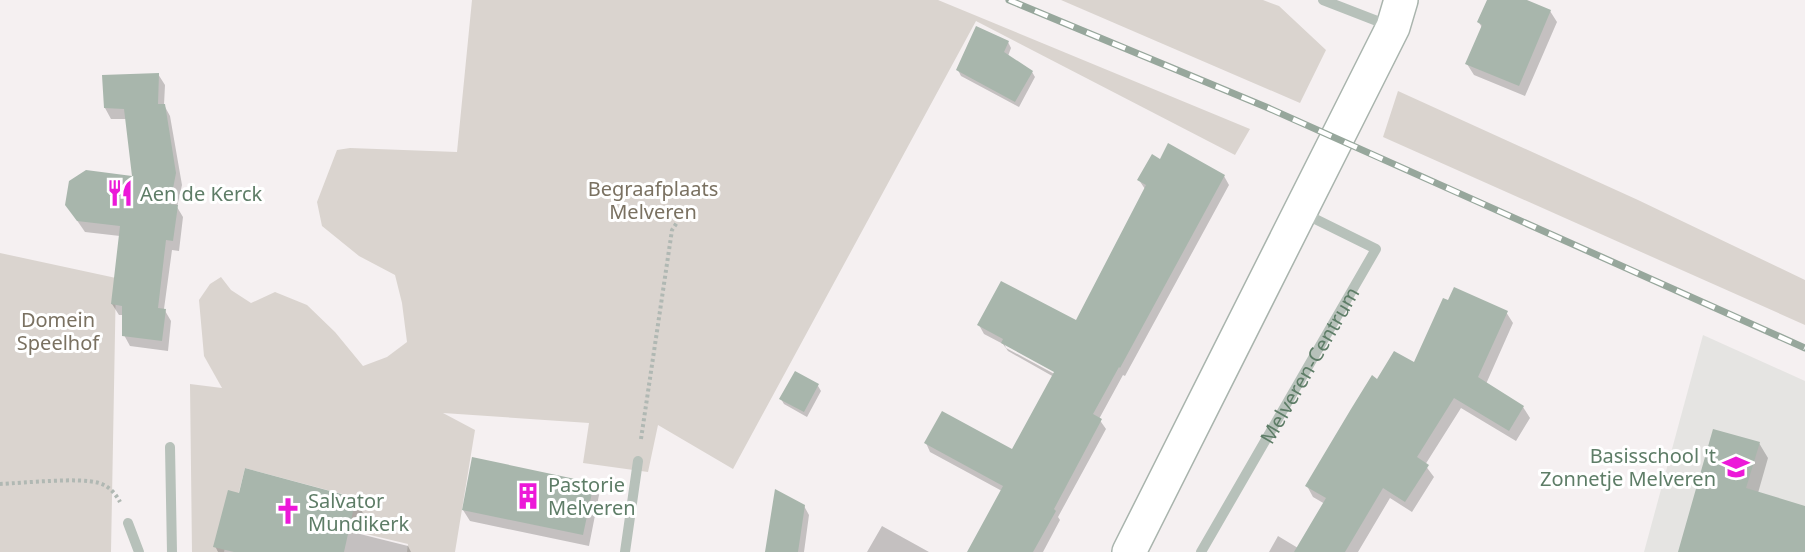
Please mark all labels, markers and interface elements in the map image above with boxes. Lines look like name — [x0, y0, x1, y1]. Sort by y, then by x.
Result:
park label: Begraafplaats Melveren — [588, 175, 718, 225]
restaurant icon: Aen de Kerck — [105, 178, 135, 208]
place label: Aen de Kerck — [140, 180, 263, 207]
street label: Melveren-Centrum — [1253, 282, 1365, 448]
park label: Domein Speelhof — [17, 306, 100, 356]
place label: Basisschool 't Zonnetje Melveren — [1540, 442, 1716, 492]
school or university icon: Basisschool 't Zonnetje Melveren — [1721, 452, 1751, 482]
place label: Pastorie Melveren — [548, 471, 636, 521]
building icon: Pastorie Melveren — [513, 481, 543, 511]
place label: Salvator Mundikerk — [308, 487, 410, 537]
church icon: Salvator Mundikerk — [273, 496, 303, 526]

